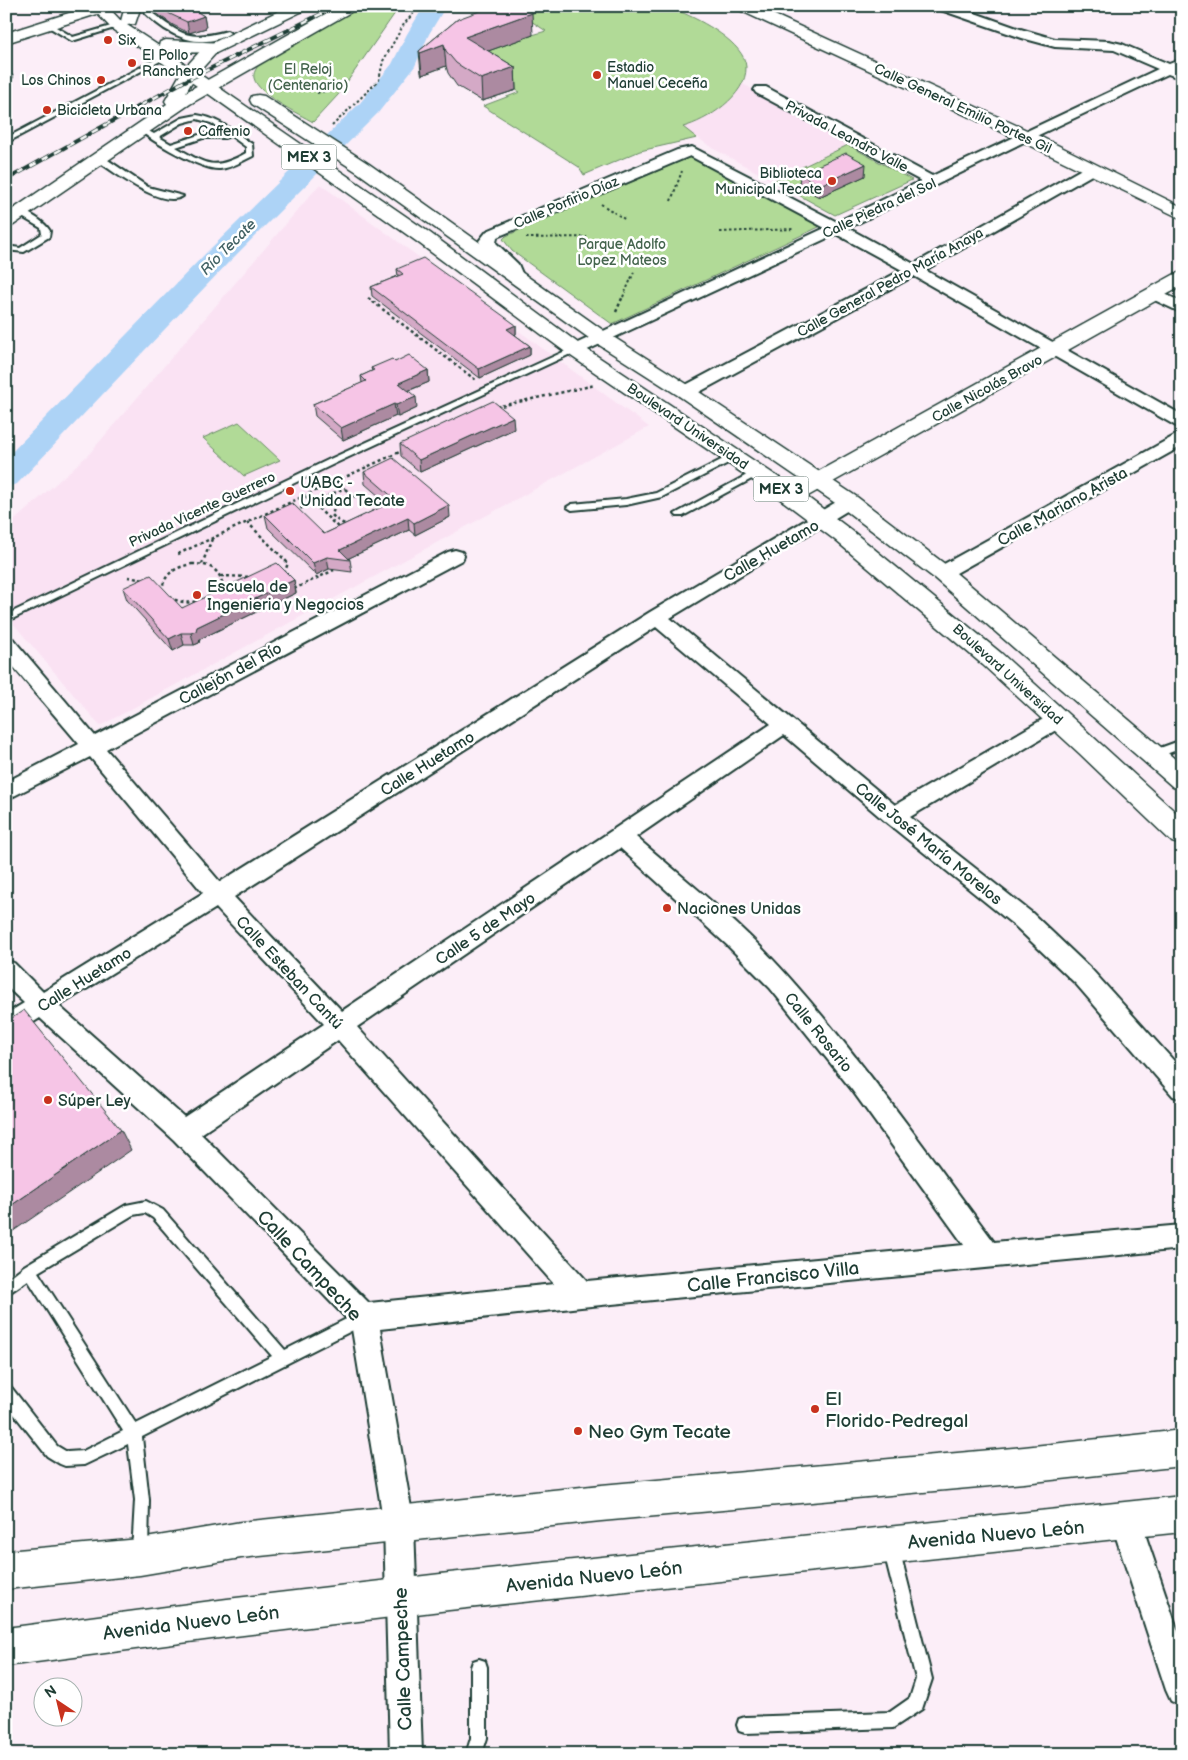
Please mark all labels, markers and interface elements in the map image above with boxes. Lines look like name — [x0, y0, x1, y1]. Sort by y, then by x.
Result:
place label: Six — [118, 32, 137, 49]
marker: Six — [102, 34, 114, 46]
place label: El Pollo Ranchero — [142, 47, 204, 80]
marker: El Pollo Ranchero — [126, 57, 138, 69]
place label: Estadio Manuel Ceceña — [607, 59, 708, 92]
street label: Calle General Emilio Portes Gil — [871, 60, 1054, 157]
park label: El Reloj (Centenario) — [268, 61, 348, 94]
marker: Estadio Manuel Ceceña — [591, 69, 603, 81]
place label: Los Chinos — [21, 72, 91, 89]
marker: Los Chinos — [95, 74, 107, 86]
street label: Privada Leandro Valle — [782, 97, 911, 176]
place label: Bicicleta Urbana — [57, 102, 162, 119]
marker: Bicicleta Urbana — [41, 104, 53, 116]
place label: Caffenio — [198, 123, 250, 140]
marker: Caffenio — [182, 125, 194, 137]
road number: MEX 3 — [282, 144, 336, 170]
place label: Biblioteca Municipal Tecate — [715, 165, 822, 198]
street label: Calle Porfirio Díaz — [511, 173, 622, 232]
street label: Calle Piedra del Sol — [820, 175, 939, 242]
marker: Biblioteca Municipal Tecate — [826, 175, 838, 187]
water label: Río Tecate — [196, 215, 261, 279]
street label: Calle General Pedro María Anaya — [794, 224, 986, 341]
park label: Parque Adolfo Lopez Mateos — [577, 236, 667, 269]
street label: Calle Nicolás Bravo — [929, 351, 1046, 426]
street label: Boulevard Universidad — [624, 380, 752, 473]
street label: Calle Mariano Arista — [994, 464, 1131, 551]
street label: Privada Vicente Guerrero — [126, 468, 278, 551]
place label: UABC - Unidad Tecate — [300, 474, 405, 511]
road number: MEX 3 — [754, 476, 808, 502]
marker: UABC - Unidad Tecate — [284, 485, 296, 497]
street label: Calle Huetamo — [721, 516, 823, 586]
place label: Escuela de Ingenieria y Negocios — [207, 578, 364, 615]
marker: Escuela de Ingenieria y Negocios — [191, 589, 203, 601]
street label: Boulevard Universidad — [949, 620, 1066, 728]
street label: Callejón del Río — [176, 639, 286, 709]
street label: Calle Huetamo — [377, 728, 478, 801]
street label: Calle José María Morelos — [851, 779, 1005, 909]
street label: Calle 5 de Mayo — [432, 889, 539, 970]
place label: Naciones Unidas — [677, 900, 801, 919]
marker: Naciones Unidas — [661, 902, 673, 914]
street label: Calle Esteban Cantú — [231, 912, 346, 1034]
street label: Calle Huetamo — [34, 944, 135, 1017]
street label: Calle Rosario — [780, 989, 856, 1077]
place label: Súper Ley — [58, 1092, 131, 1111]
marker: Súper Ley — [42, 1094, 54, 1106]
street label: Calle Campeche — [252, 1206, 366, 1326]
street label: Calle Francisco Villa — [686, 1257, 860, 1298]
place label: El Florido-Pedregal — [825, 1388, 968, 1433]
marker: El Florido-Pedregal — [809, 1403, 821, 1415]
place label: Neo Gym Tecate — [588, 1421, 731, 1444]
marker: Neo Gym Tecate — [572, 1425, 584, 1437]
street label: Avenida Nuevo León — [907, 1516, 1085, 1555]
street label: Avenida Nuevo León — [505, 1557, 684, 1598]
street label: Calle Campeche — [390, 1587, 417, 1731]
street label: Avenida Nuevo León — [102, 1601, 281, 1646]
north arrow — [32, 1678, 82, 1728]
text: N — [42, 1682, 60, 1702]

